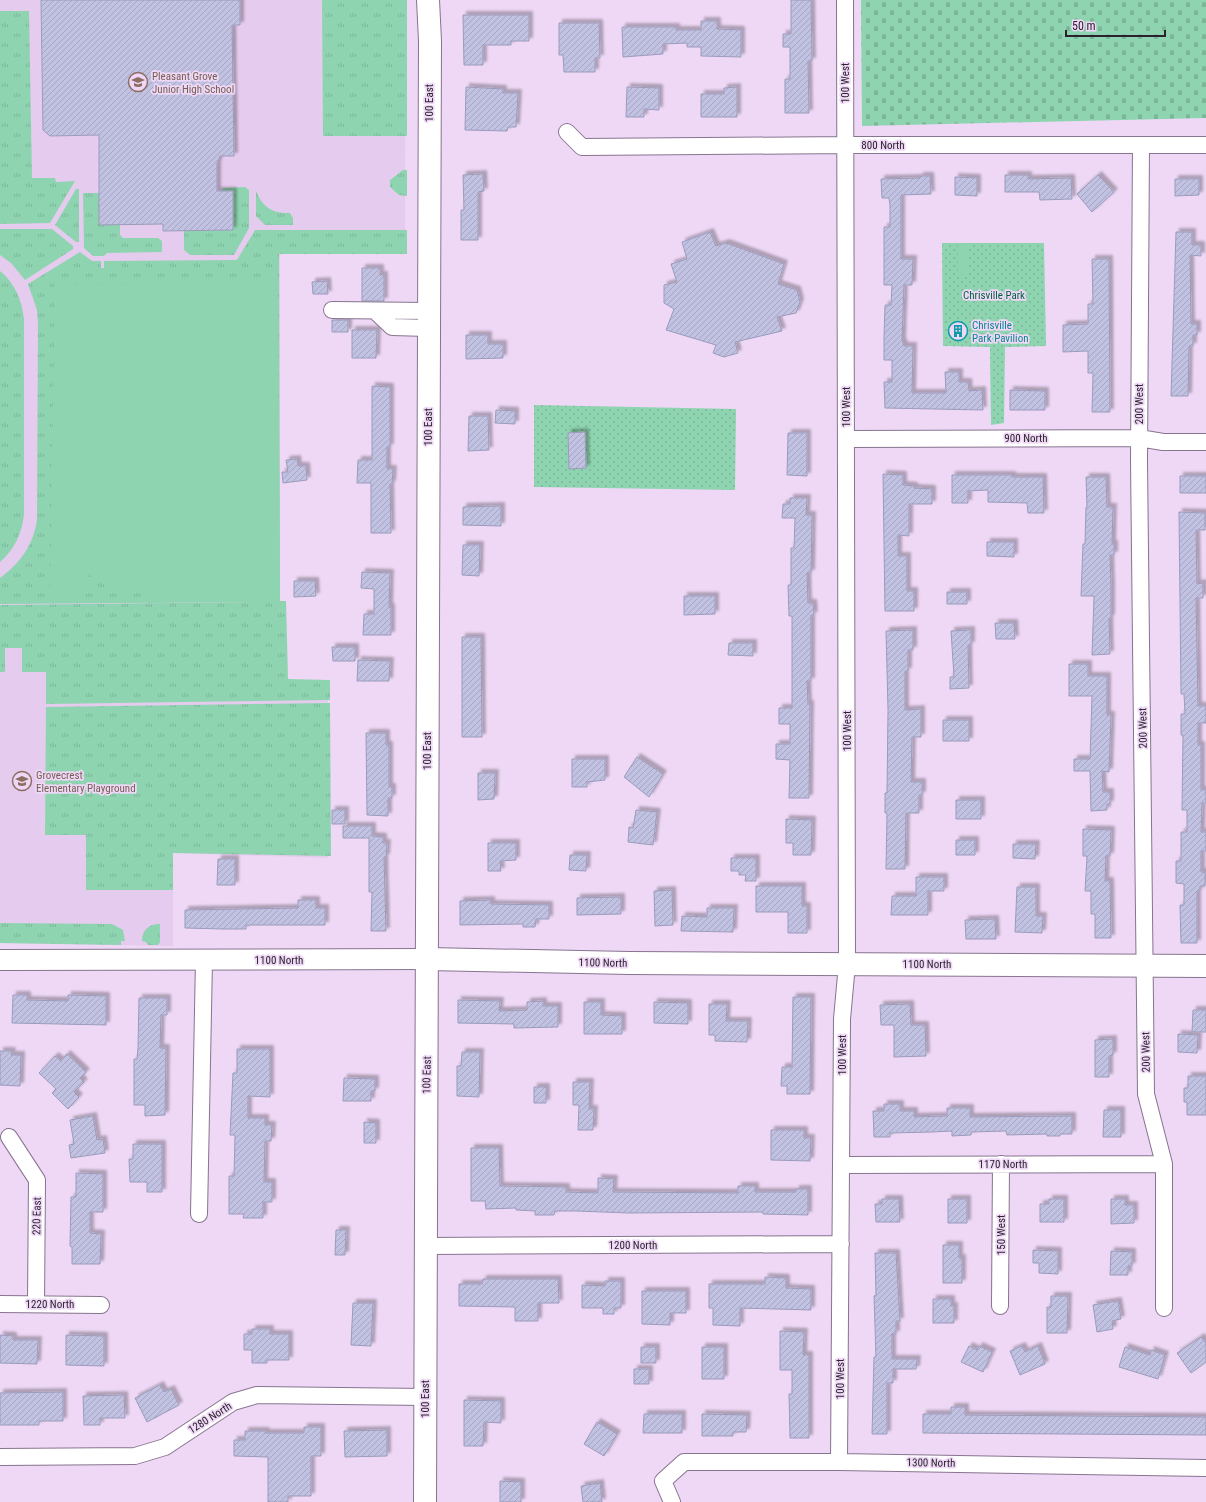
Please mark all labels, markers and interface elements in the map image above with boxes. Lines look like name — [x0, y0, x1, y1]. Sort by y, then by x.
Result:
scale bar — [1066, 12, 1165, 38]
text: 50 m — [1072, 19, 1096, 33]
street label: 100 West — [839, 63, 852, 103]
place label: Pleasant Grove Junior High School — [152, 70, 234, 96]
school or university icon: Pleasant Grove Junior High School — [127, 71, 149, 93]
street label: 100 East — [423, 84, 436, 122]
street label: 800 North — [861, 139, 905, 152]
park label: Chrisville Park — [963, 289, 1025, 302]
place label: Chrisville Park Pavilion — [972, 319, 1029, 345]
building icon: Chrisville Park Pavilion — [947, 320, 969, 342]
street label: 200 West — [1133, 384, 1146, 424]
street label: 100 West — [840, 387, 853, 427]
street label: 100 East — [422, 408, 435, 446]
street label: 900 North — [1004, 432, 1048, 445]
street label: 200 West — [1136, 708, 1150, 748]
street label: 100 West — [841, 711, 854, 751]
street label: 100 East — [421, 732, 434, 770]
place label: Grovecrest Elementary Playground — [36, 769, 136, 795]
school or university icon: Grovecrest Elementary Playground — [11, 770, 33, 792]
street label: 1100 North — [255, 954, 303, 967]
street label: 1100 North — [578, 956, 628, 970]
street label: 1100 North — [903, 958, 951, 971]
street label: 200 West — [1139, 1032, 1153, 1072]
street label: 100 West — [836, 1035, 849, 1075]
street label: 100 East — [420, 1056, 434, 1094]
street label: 1170 North — [979, 1158, 1027, 1171]
street label: 220 East — [30, 1197, 44, 1235]
street label: 150 West — [995, 1215, 1008, 1255]
street label: 1200 North — [609, 1239, 657, 1252]
street label: 1220 North — [26, 1298, 74, 1311]
street label: 100 West — [834, 1359, 847, 1399]
street label: 100 East — [419, 1380, 432, 1418]
street label: 1280 North — [186, 1400, 234, 1436]
street label: 1300 North — [906, 1456, 956, 1470]

